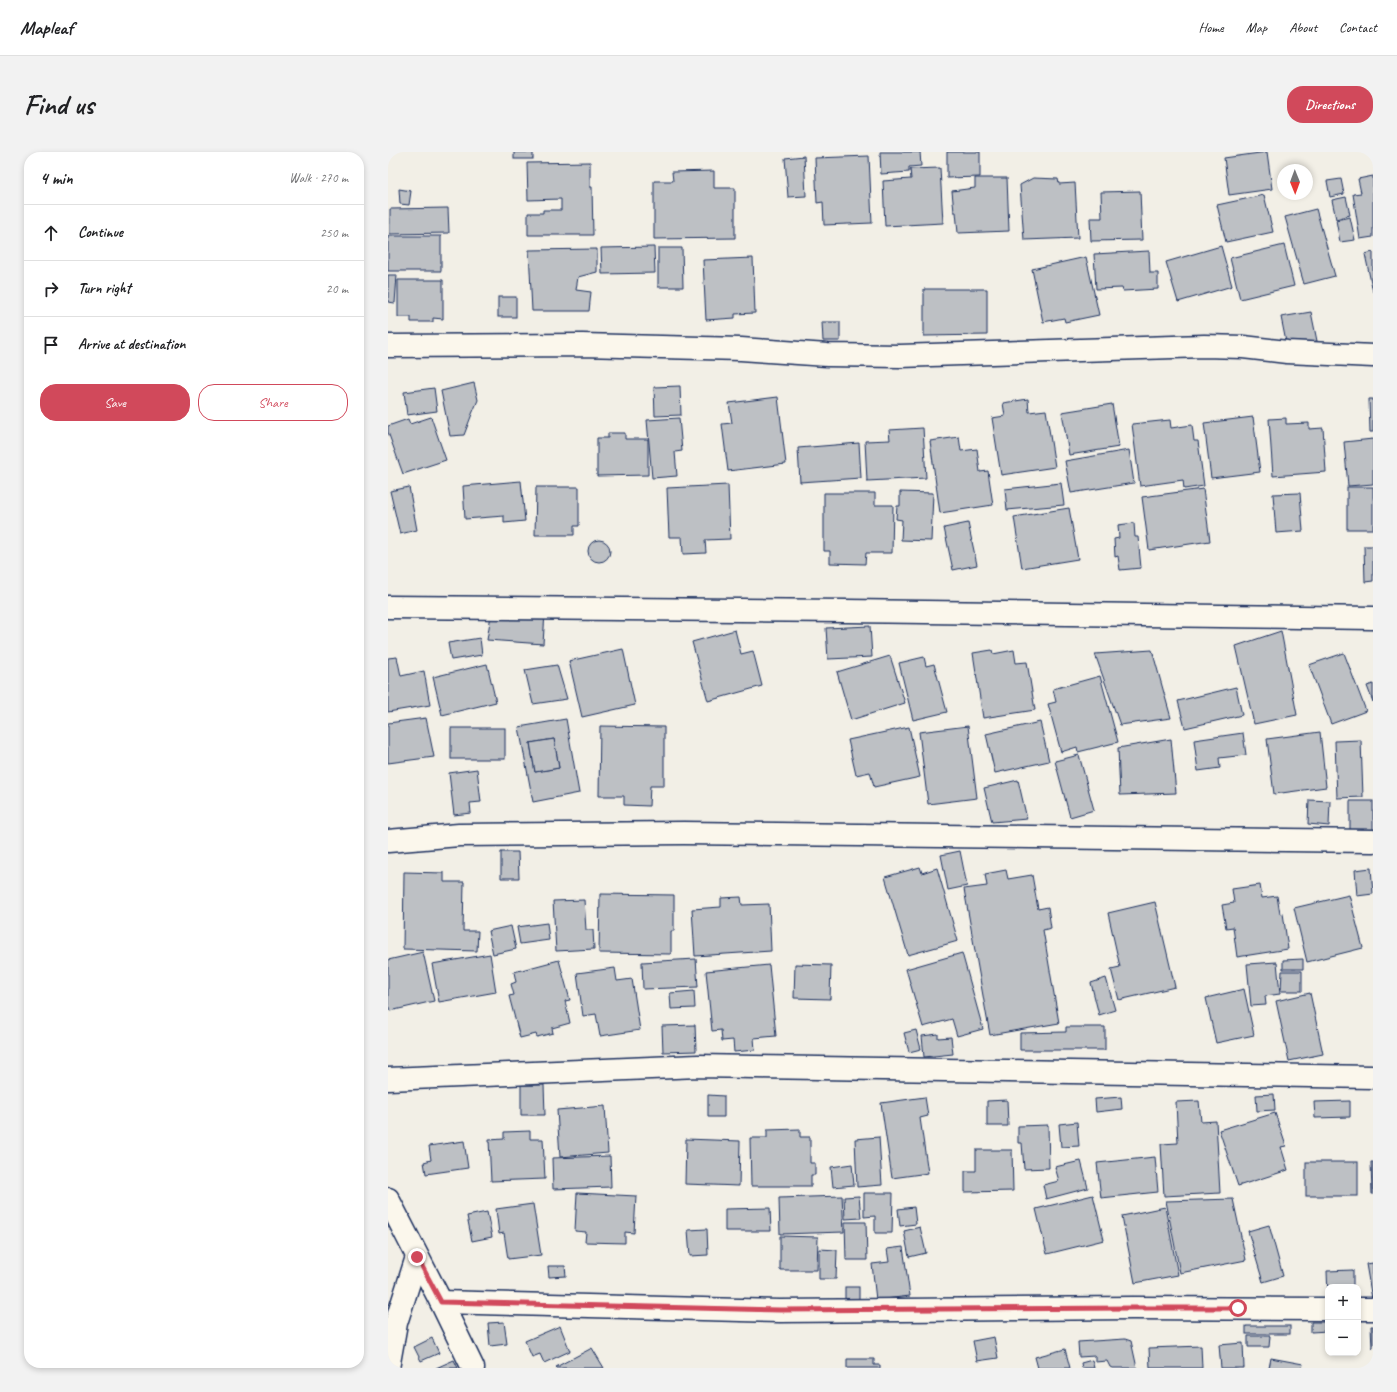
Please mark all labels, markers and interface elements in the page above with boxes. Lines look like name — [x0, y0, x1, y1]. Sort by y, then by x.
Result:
text: Mapleaf — [20, 16, 73, 40]
text: Home — [1198, 19, 1224, 36]
text: Map — [1246, 19, 1267, 36]
text: About — [1289, 19, 1317, 36]
text: Contact — [1339, 19, 1377, 36]
button: Directions — [1287, 86, 1373, 123]
text: Find us — [24, 87, 94, 122]
north arrow — [1277, 164, 1313, 200]
text: 4 min — [40, 168, 73, 189]
text: Walk · 270 m — [289, 170, 348, 186]
icon: ahead — [40, 222, 62, 244]
text: Continue — [78, 223, 123, 242]
text: 250 m — [320, 225, 348, 241]
icon: right — [40, 278, 62, 300]
text: Turn right — [78, 279, 131, 298]
text: 20 m — [326, 281, 348, 297]
icon: arrive — [40, 334, 62, 356]
text: Arrive at destination — [78, 335, 185, 354]
button: Save — [40, 384, 190, 421]
button: Share — [198, 384, 348, 421]
route end — [408, 1248, 426, 1266]
map controls — [1325, 1284, 1361, 1356]
button: + — [1325, 1284, 1361, 1320]
route start — [1229, 1299, 1247, 1317]
button: − — [1325, 1320, 1361, 1356]

